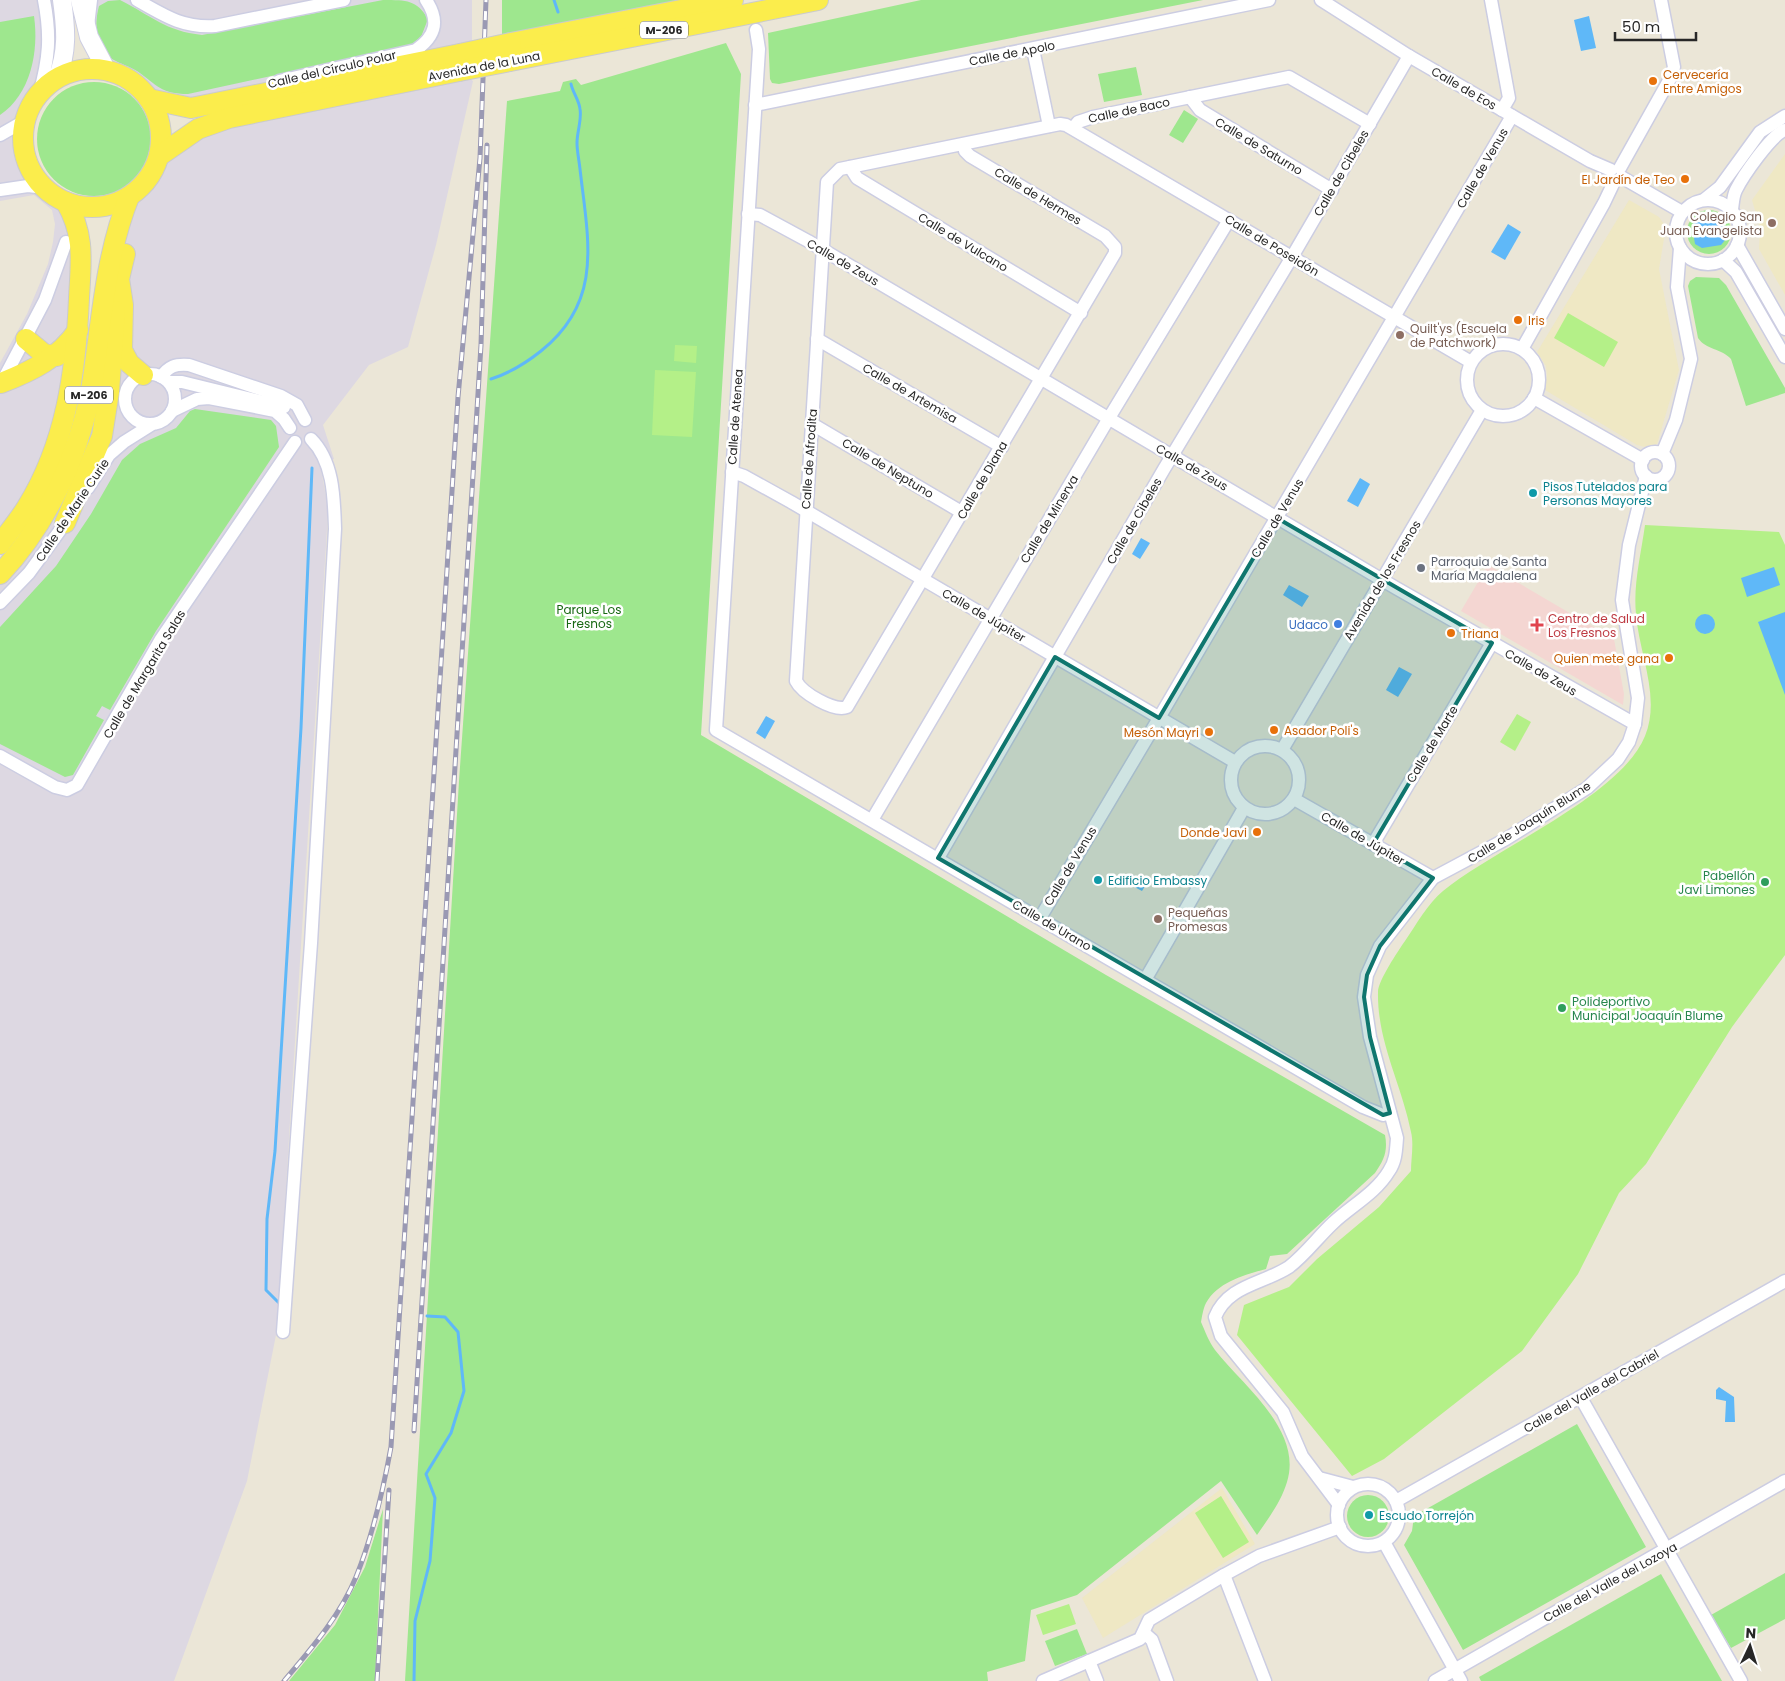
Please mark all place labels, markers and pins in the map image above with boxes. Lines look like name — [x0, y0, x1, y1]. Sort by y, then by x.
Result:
place label: Cervecería Entre Amigos — [1663, 66, 1742, 97]
marker: Cervecería Entre Amigos — [1647, 75, 1659, 87]
place label: El Jardín de Teo — [1581, 171, 1675, 188]
marker: El Jardín de Teo — [1679, 173, 1691, 185]
place label: Colegio San Juan Evangelista — [1660, 208, 1762, 239]
marker: Colegio San Juan Evangelista — [1766, 217, 1778, 229]
place label: Iris — [1528, 312, 1545, 329]
marker: Iris — [1512, 314, 1524, 326]
place label: Quilt'ys (Escuela de Patchwork) — [1410, 320, 1507, 351]
marker: Quilt'ys (Escuela de Patchwork) — [1394, 329, 1406, 341]
place label: Pisos Tutelados para Personas Mayores — [1543, 478, 1667, 509]
marker: Pisos Tutelados para Personas Mayores — [1527, 487, 1539, 499]
place label: Parroquia de Santa María Magdalena — [1431, 553, 1547, 584]
marker: Parroquia de Santa María Magdalena — [1415, 562, 1427, 574]
place label: Centro de Salud Los Fresnos — [1548, 610, 1645, 641]
place label: Udaco — [1289, 616, 1328, 633]
marker: Udaco — [1332, 618, 1344, 630]
marker: Centro de Salud Los Fresnos — [1530, 618, 1544, 632]
place label: Triana — [1461, 625, 1499, 642]
marker: Triana — [1445, 627, 1457, 639]
place label: Quien mete gana — [1554, 650, 1659, 667]
marker: Quien mete gana — [1663, 652, 1675, 664]
place label: Asador Poli's — [1284, 722, 1359, 739]
place label: Mesón Mayri — [1124, 724, 1199, 741]
marker: Asador Poli's — [1268, 724, 1280, 736]
marker: Mesón Mayri — [1203, 726, 1215, 738]
place label: Donde Javi — [1180, 824, 1247, 841]
marker: Donde Javi — [1251, 826, 1263, 838]
place label: Pabellón Javi Limones — [1678, 867, 1755, 898]
place label: Edificio Embassy — [1108, 872, 1208, 889]
marker: Edificio Embassy — [1092, 874, 1104, 886]
marker: Pabellón Javi Limones — [1759, 876, 1771, 888]
place label: Pequeñas Promesas — [1168, 904, 1228, 935]
marker: Pequeñas Promesas — [1152, 913, 1164, 925]
place label: Polideportivo Municipal Joaquín Blume — [1572, 993, 1723, 1024]
marker: Polideportivo Municipal Joaquín Blume — [1556, 1002, 1568, 1014]
place label: Escudo Torrejón — [1379, 1507, 1474, 1524]
marker: Escudo Torrejón — [1363, 1509, 1375, 1521]

